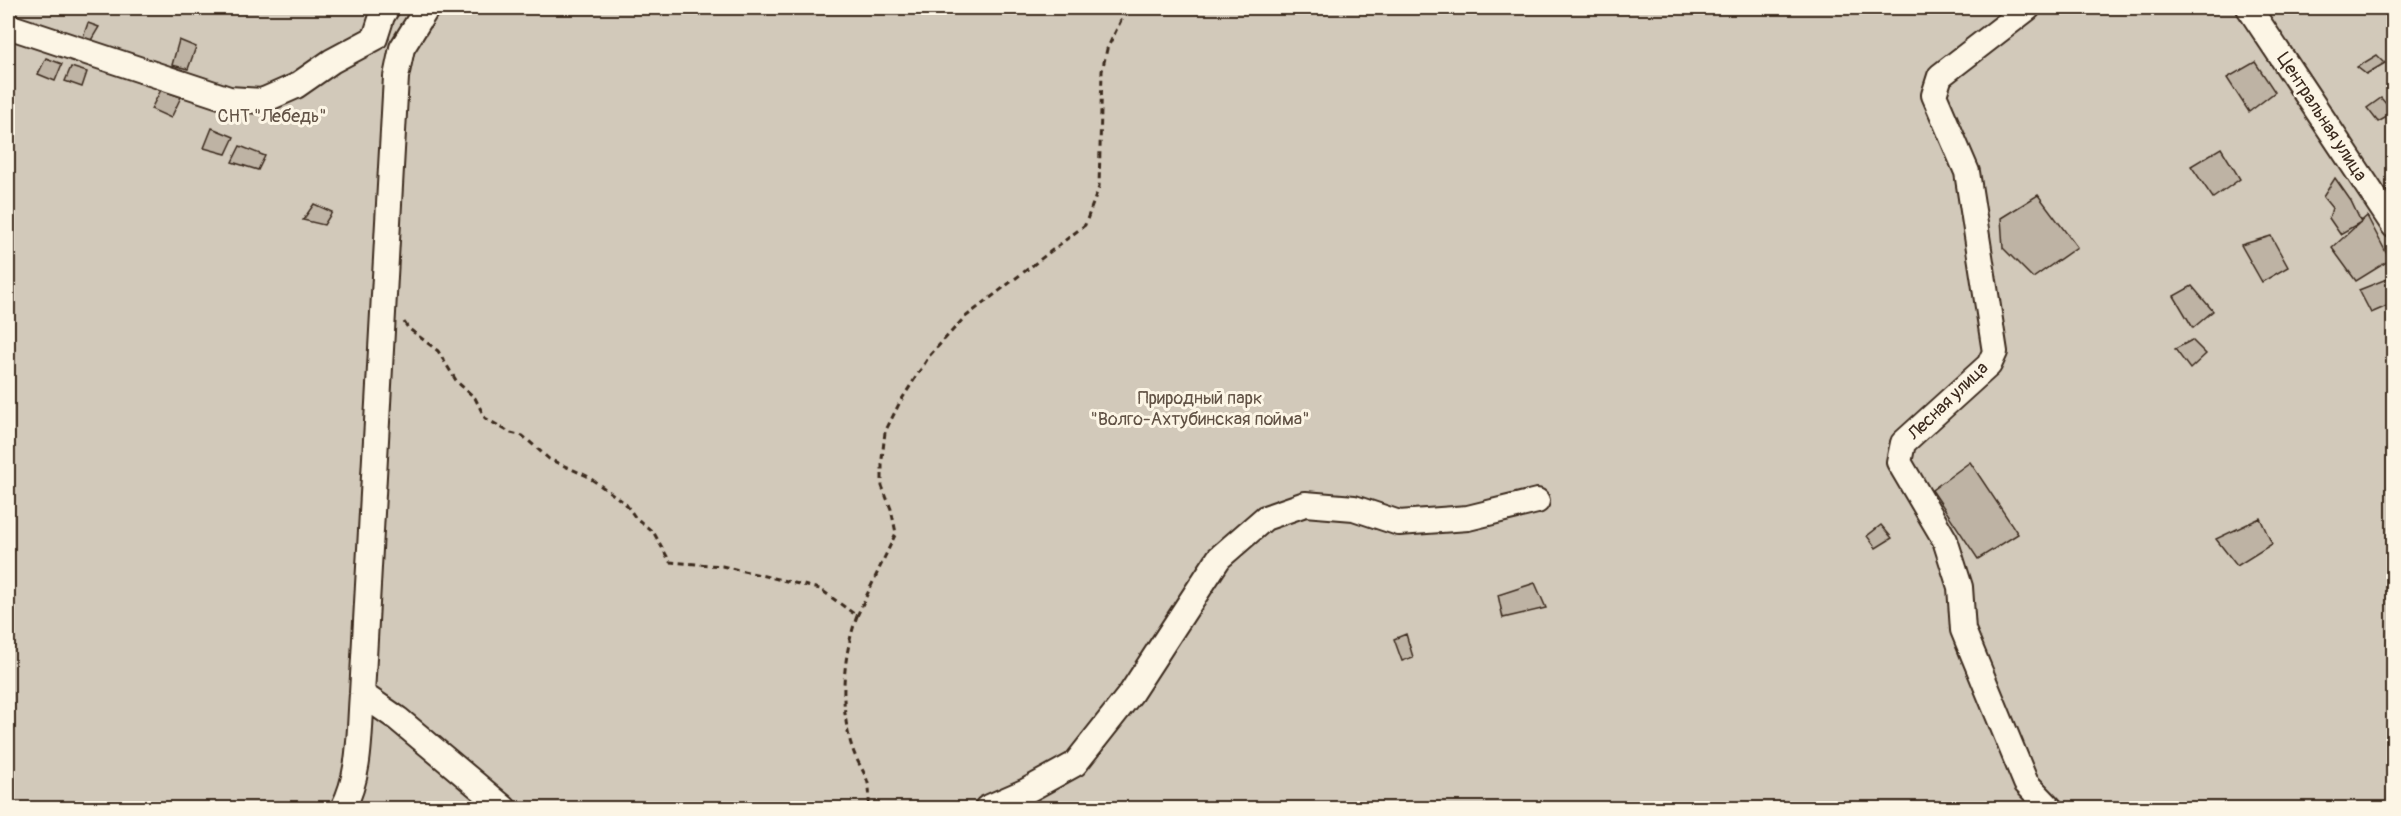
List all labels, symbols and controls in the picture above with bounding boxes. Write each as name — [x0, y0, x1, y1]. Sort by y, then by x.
street label: Центральная улица — [2272, 48, 2372, 186]
park label: СНТ "Лебедь" — [218, 105, 326, 128]
street label: Лесная улица — [1902, 357, 1993, 446]
park label: Природный парк "Волго-Ахтубинская пойма" — [1091, 387, 1310, 431]

